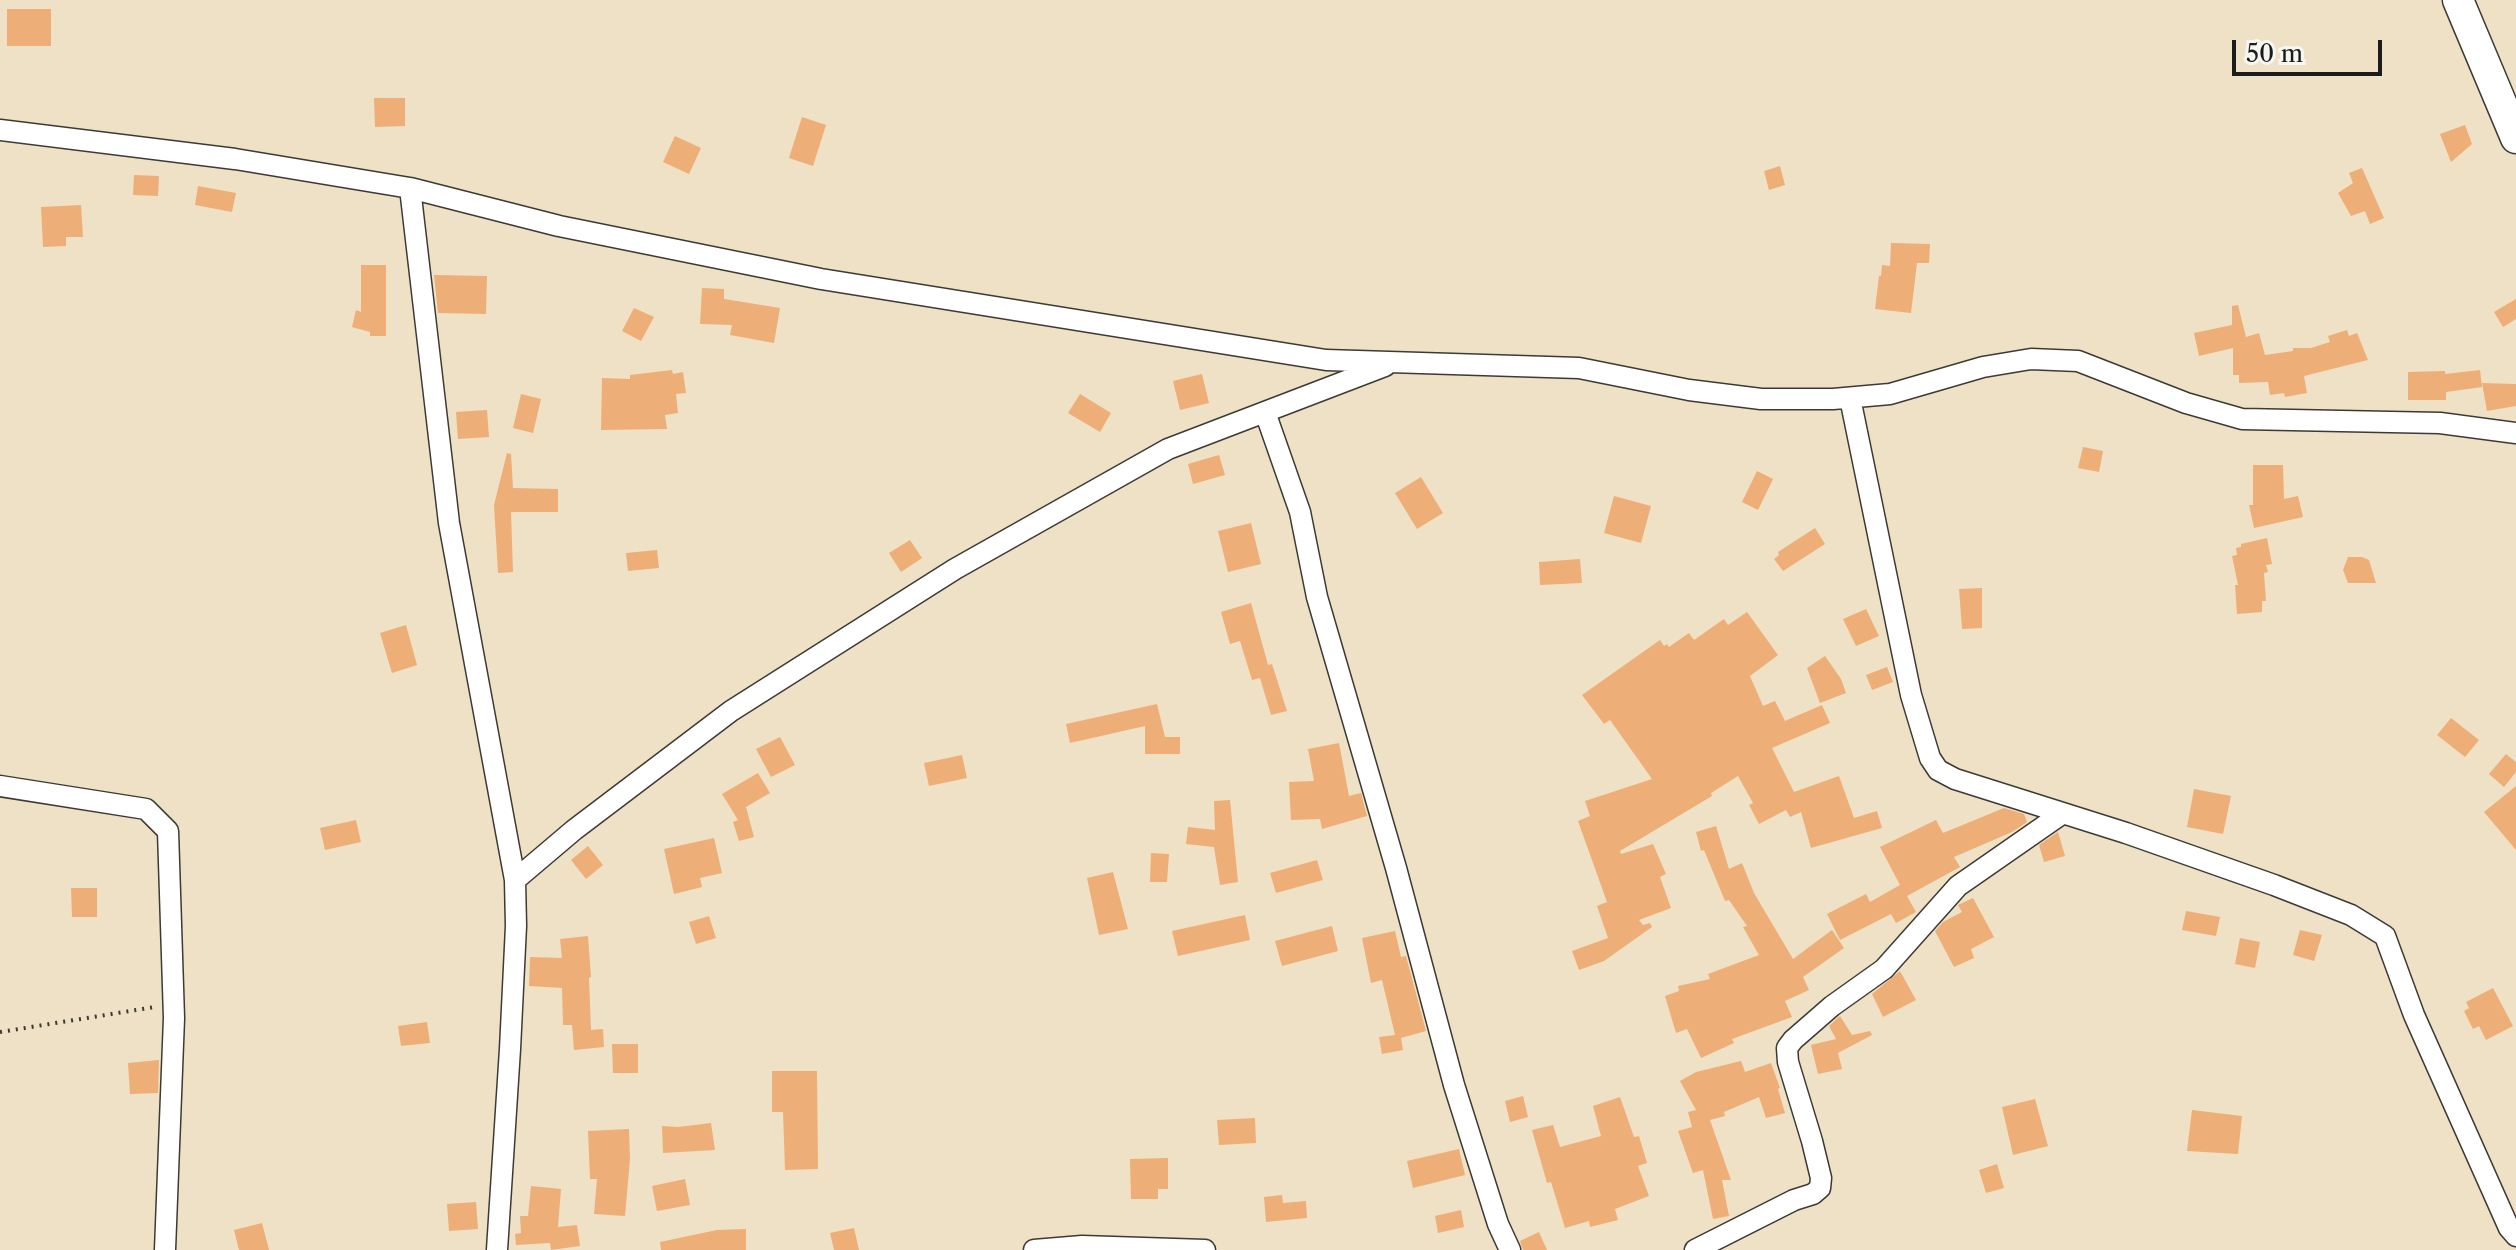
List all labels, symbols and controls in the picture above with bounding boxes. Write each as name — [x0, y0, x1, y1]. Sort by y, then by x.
scale bar — [2236, 24, 2386, 74]
text: 50 m — [2246, 39, 2303, 68]

